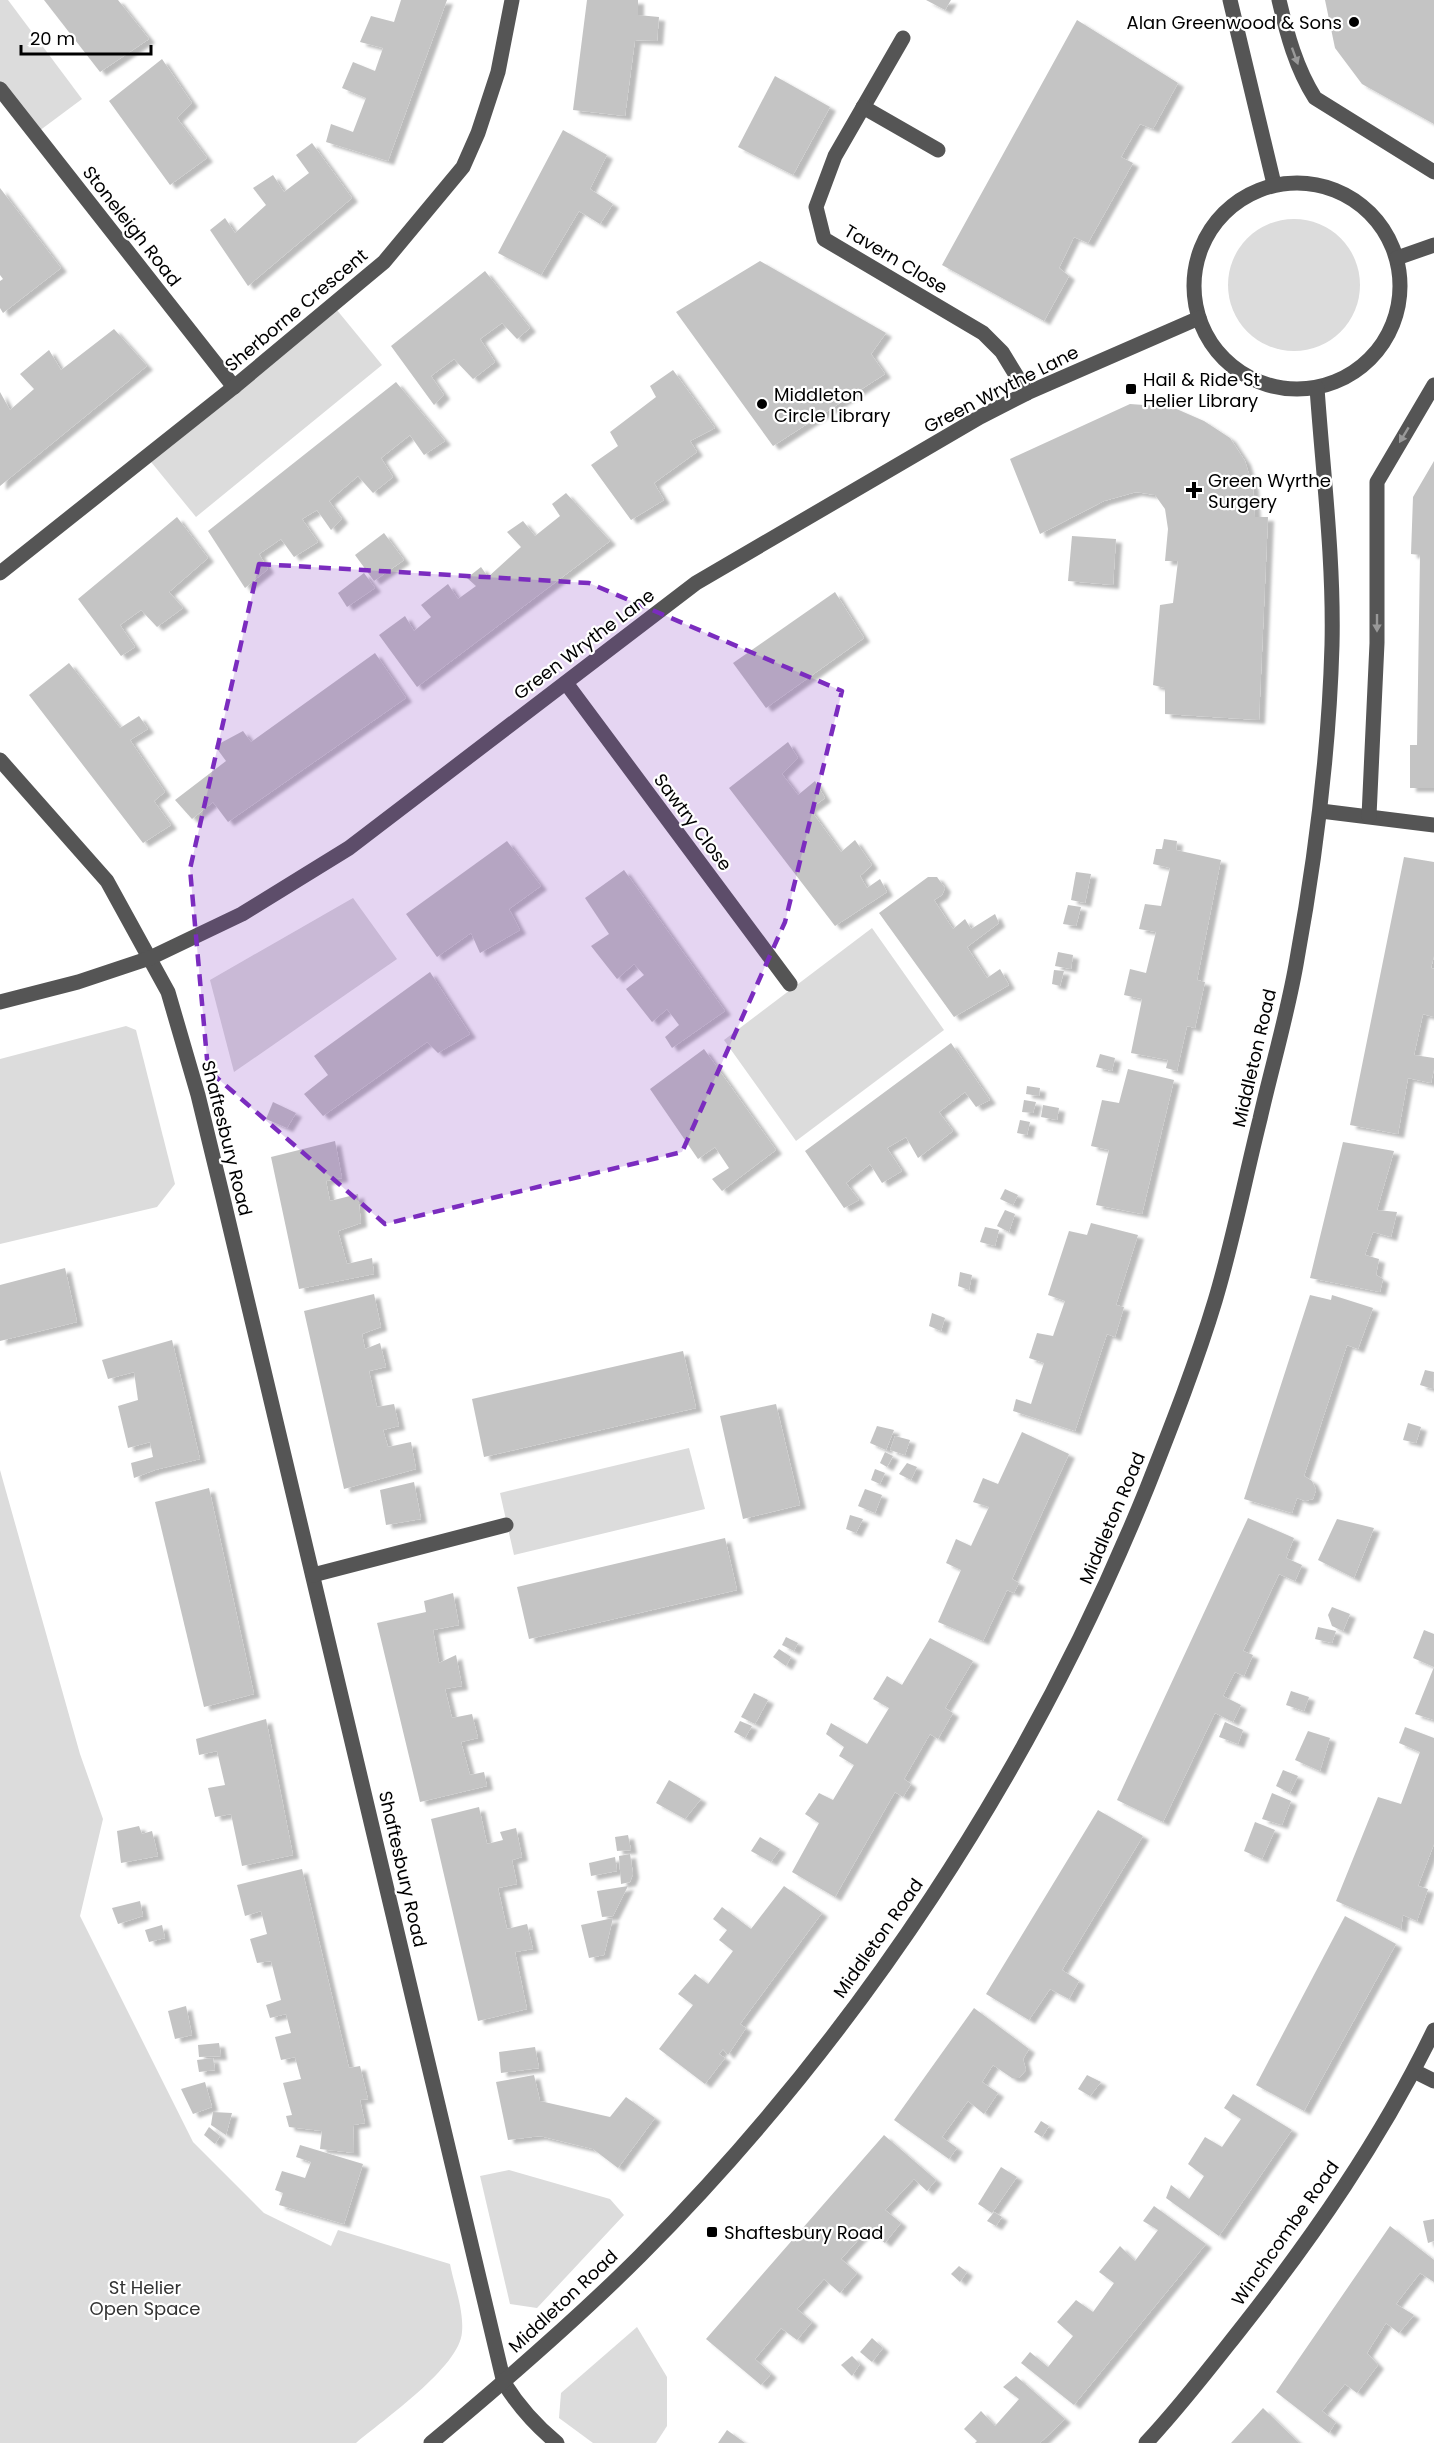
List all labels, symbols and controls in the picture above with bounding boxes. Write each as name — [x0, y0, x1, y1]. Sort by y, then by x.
place label: Alan Greenwood & Sons — [1127, 10, 1342, 35]
marker: Alan Greenwood & Sons — [1347, 15, 1361, 29]
scale bar — [21, 18, 152, 56]
text: 20 m — [30, 26, 75, 51]
one-way arrow — [1290, 47, 1300, 65]
street label: Stoneleigh Road — [77, 161, 187, 291]
street label: Tavern Close — [840, 218, 952, 300]
street label: Sherborne Crescent — [219, 243, 373, 377]
street label: Green Wrythe Lane — [919, 339, 1083, 439]
place label: Hail & Ride St Helier Library — [1143, 367, 1260, 413]
place label: Middleton Circle Library — [774, 382, 890, 428]
marker: Hail & Ride St Helier Library — [1124, 382, 1138, 396]
marker: Middleton Circle Library — [755, 397, 769, 411]
one-way arrow — [1399, 427, 1410, 443]
place label: Green Wyrthe Surgery — [1208, 468, 1331, 514]
marker: Green Wyrthe Surgery — [1185, 481, 1203, 499]
street label: Green Wrythe Lane — [508, 583, 660, 705]
one-way arrow — [1372, 613, 1382, 632]
street label: Sawtry Close — [648, 768, 738, 876]
street label: Middleton Road — [1226, 986, 1282, 1130]
street label: Shaftesbury Road — [196, 1058, 258, 1218]
street label: Middleton Road — [1073, 1448, 1151, 1588]
street label: Shaftesbury Road — [373, 1789, 433, 1949]
street label: Middleton Road — [827, 1873, 929, 2003]
street label: Winchcombe Road — [1225, 2155, 1345, 2311]
place label: Shaftesbury Road — [724, 2220, 883, 2245]
marker: Shaftesbury Road — [705, 2225, 719, 2239]
street label: Middleton Road — [503, 2244, 623, 2358]
park label: St Helier Open Space — [90, 2275, 200, 2321]

